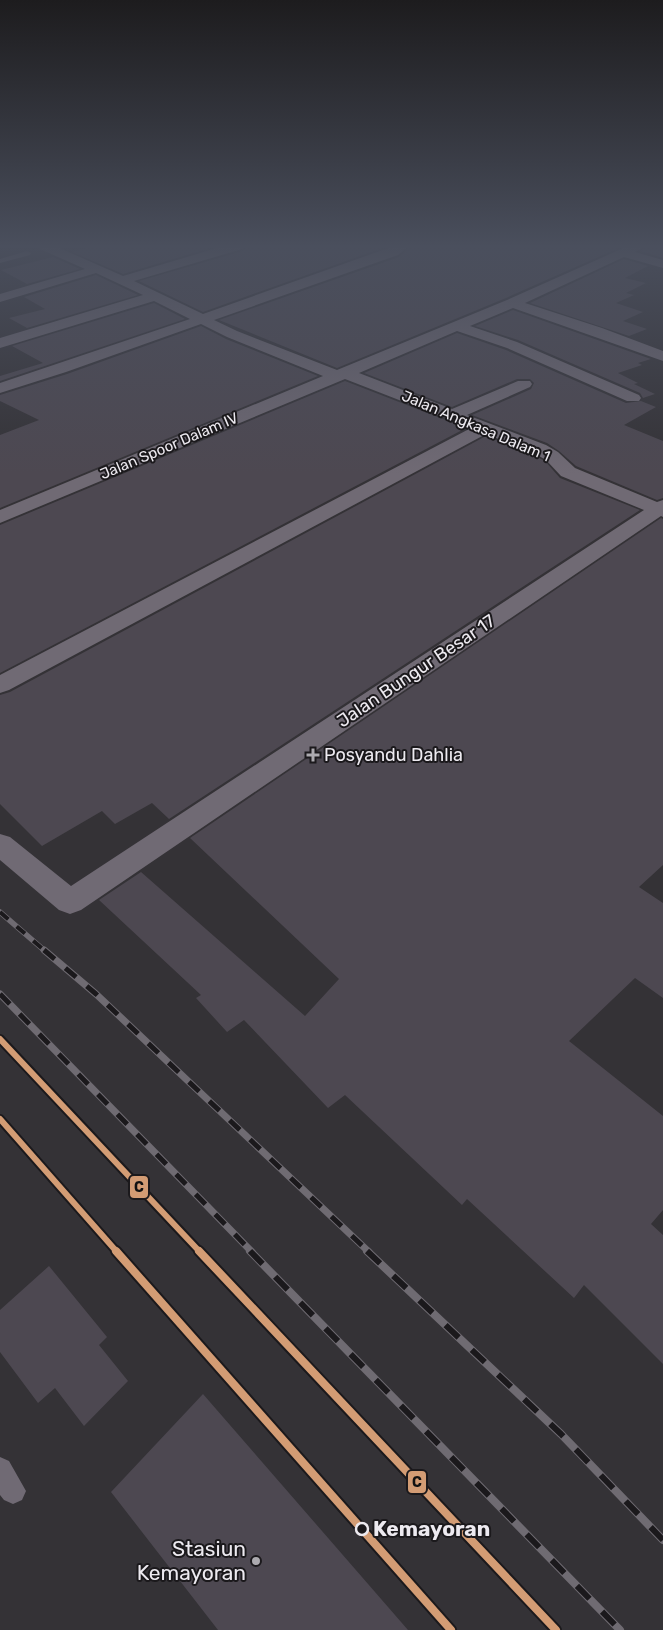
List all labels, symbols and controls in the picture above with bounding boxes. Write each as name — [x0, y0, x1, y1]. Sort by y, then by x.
street label: Jalan Angkasa Dalam 1 — [399, 387, 553, 465]
street label: Jalan Spoor Dalam IV — [97, 409, 241, 483]
street label: Jalan Bungur Besar 17 — [333, 610, 499, 732]
place label: Posyandu Dahlia — [324, 744, 463, 766]
marker: Posyandu Dahlia — [306, 748, 320, 762]
line badge: C — [129, 1175, 149, 1199]
text: C — [134, 1179, 144, 1196]
line badge: C — [407, 1470, 427, 1494]
text: C — [412, 1474, 422, 1491]
place label: Kemayoran — [373, 1516, 490, 1541]
marker: Kemayoran — [355, 1522, 369, 1536]
place label: Stasiun Kemayoran — [137, 1536, 246, 1585]
marker: Stasiun Kemayoran — [250, 1555, 262, 1567]

